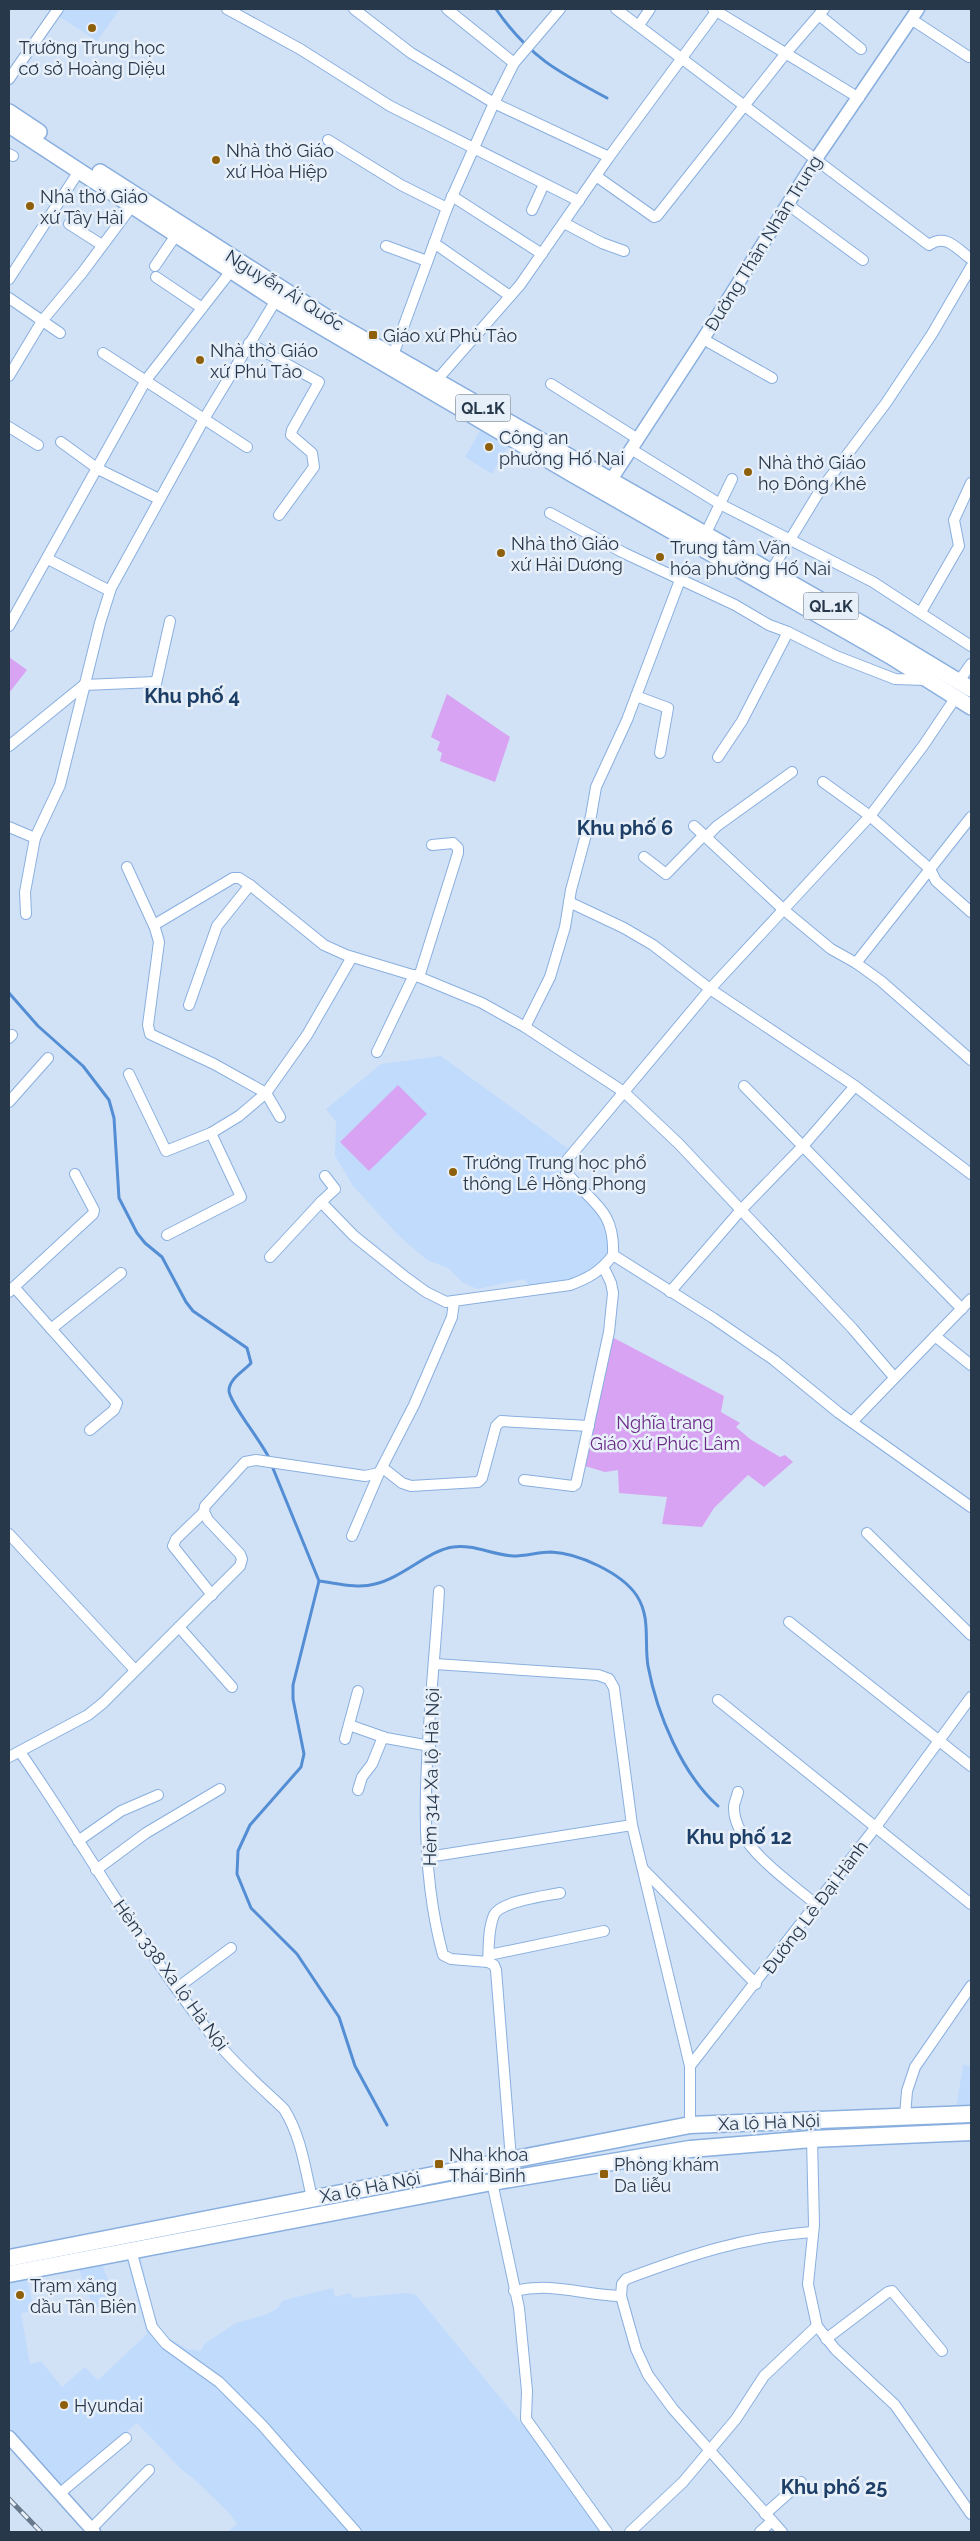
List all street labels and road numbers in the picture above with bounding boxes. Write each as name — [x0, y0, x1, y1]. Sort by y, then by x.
street label: Đường Thân Nhân Trung — [700, 151, 826, 335]
street label: Nguyễn Ái Quốc — [222, 244, 349, 335]
road number: QL.1K — [456, 394, 510, 422]
road number: QL.1K — [804, 592, 858, 620]
street label: Hẻm 314 Xa lộ Hà Nội — [419, 1688, 443, 1866]
street label: Đường Lê Đại Hành — [758, 1836, 872, 1978]
street label: Hẻm 338 Xa lộ Hà Nội — [109, 1895, 233, 2055]
street label: Xa lộ Hà Nội — [718, 2110, 820, 2134]
street label: Xa lộ Hà Nội — [318, 2167, 422, 2207]

